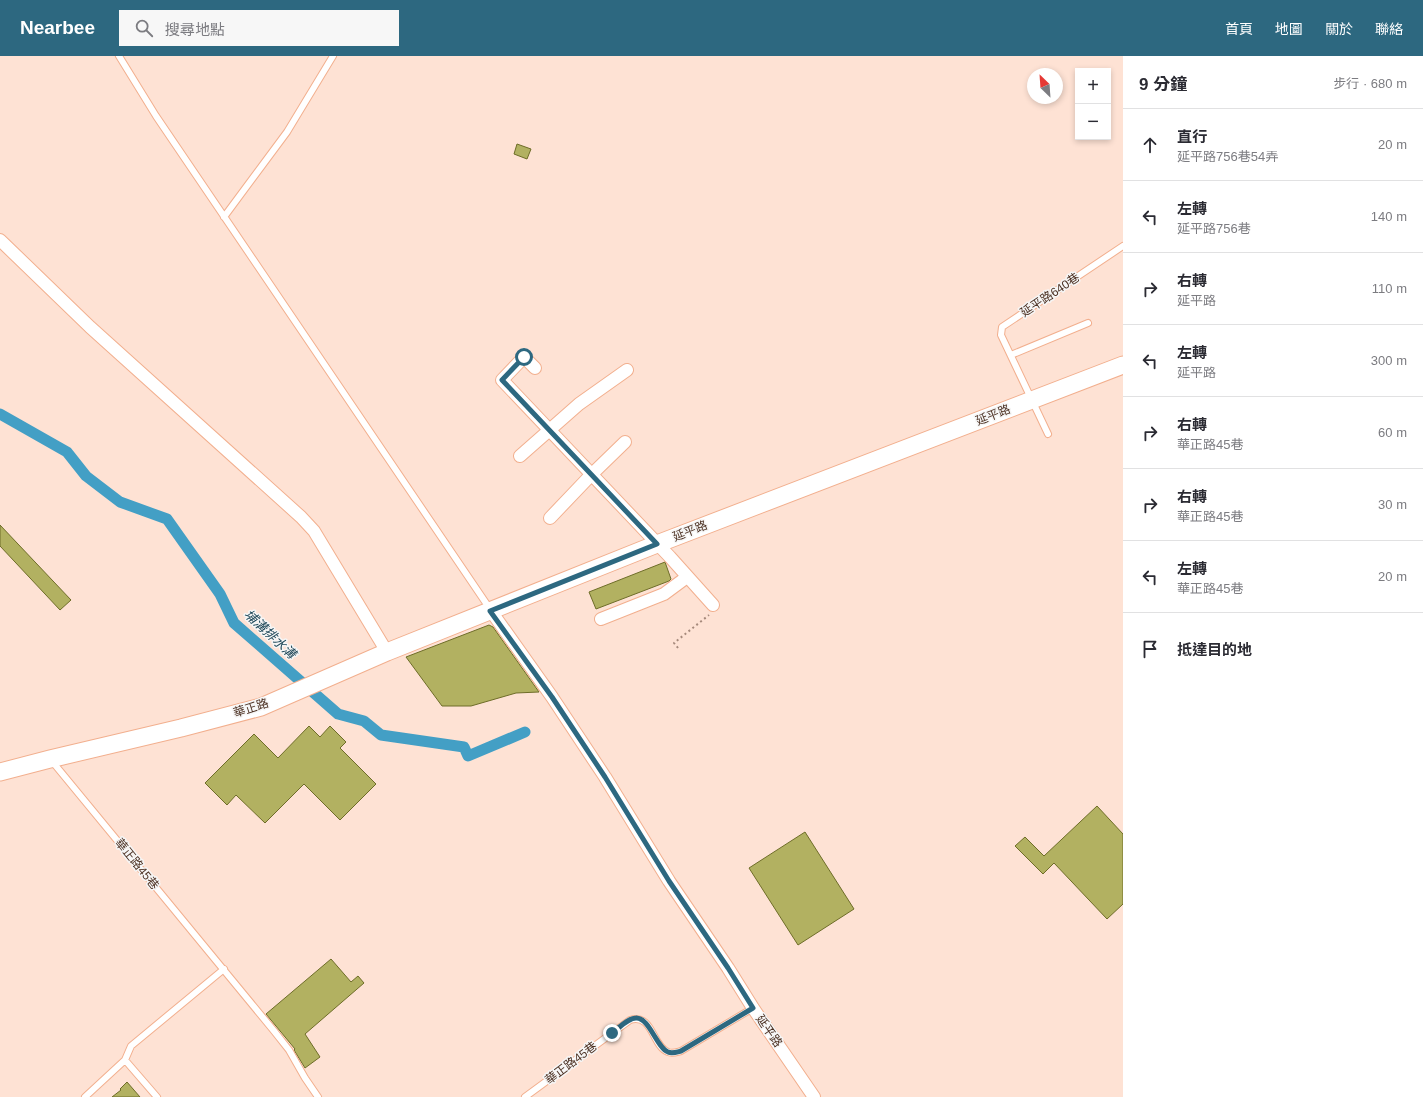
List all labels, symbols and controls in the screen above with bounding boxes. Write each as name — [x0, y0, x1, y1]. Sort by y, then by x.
search box — [119, 10, 399, 46]
text: Nearbee — [20, 17, 95, 38]
icon: search — [133, 17, 155, 39]
text: 搜尋地點 — [165, 21, 225, 38]
text: 首頁 — [1225, 21, 1253, 37]
text: 地圖 — [1275, 21, 1303, 37]
text: 關於 — [1325, 21, 1353, 37]
text: 聯絡 — [1375, 21, 1403, 37]
north arrow — [1027, 68, 1063, 104]
map controls — [1075, 68, 1111, 140]
button: + — [1075, 68, 1111, 104]
text: 9 分鐘 — [1139, 75, 1187, 94]
text: 步行 · 680 m — [1333, 76, 1407, 91]
button: − — [1075, 104, 1111, 140]
text: 直行 — [1177, 128, 1207, 145]
icon: ahead — [1139, 134, 1161, 156]
text: 20 m — [1378, 137, 1407, 152]
text: 延平路756巷54弄 — [1177, 149, 1278, 164]
text: 左轉 — [1177, 200, 1207, 217]
icon: left — [1139, 206, 1161, 228]
text: 140 m — [1371, 209, 1407, 224]
text: 延平路756巷 — [1177, 221, 1251, 236]
street label: 延平路640巷 — [1018, 270, 1082, 320]
text: 右轉 — [1177, 272, 1207, 289]
icon: right — [1139, 278, 1161, 300]
text: 110 m — [1372, 281, 1407, 296]
text: 延平路 — [1177, 293, 1216, 308]
text: 左轉 — [1177, 344, 1207, 361]
route start — [515, 348, 533, 366]
icon: left — [1139, 350, 1161, 372]
text: 300 m — [1371, 353, 1407, 368]
text: 延平路 — [1177, 365, 1216, 380]
street label: 延平路 — [974, 402, 1012, 428]
text: 右轉 — [1177, 416, 1207, 433]
icon: right — [1139, 422, 1161, 444]
text: 60 m — [1378, 425, 1407, 440]
text: 華正路45巷 — [1177, 437, 1243, 452]
text: 右轉 — [1177, 488, 1207, 505]
icon: right — [1139, 494, 1161, 516]
text: 30 m — [1378, 497, 1407, 512]
text: 華正路45巷 — [1177, 509, 1243, 524]
street label: 延平路 — [671, 518, 709, 544]
text: 左轉 — [1177, 560, 1207, 577]
icon: left — [1139, 566, 1161, 588]
text: 20 m — [1378, 569, 1407, 584]
text: 華正路45巷 — [1177, 581, 1243, 596]
water label: 埔溝排水溝 — [241, 606, 300, 663]
icon: arrive — [1139, 638, 1161, 660]
text: 抵達目的地 — [1177, 641, 1252, 658]
street label: 華正路 — [232, 696, 270, 720]
street label: 華正路45巷 — [112, 836, 162, 892]
street label: 延平路 — [753, 1012, 785, 1050]
route end — [603, 1024, 621, 1042]
street label: 華正路45巷 — [542, 1039, 600, 1087]

